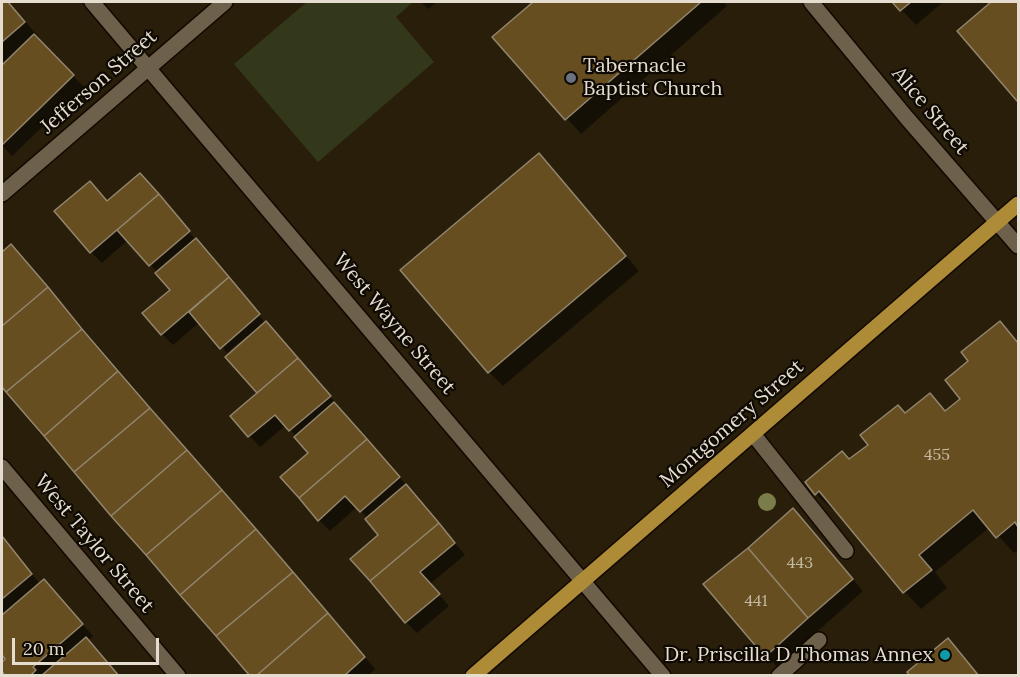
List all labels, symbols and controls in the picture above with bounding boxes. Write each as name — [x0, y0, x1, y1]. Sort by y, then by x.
street label: Jefferson Street — [36, 25, 162, 139]
place label: Tabernacle Baptist Church — [583, 54, 722, 101]
street label: Alice Street — [886, 62, 974, 160]
marker: Tabernacle Baptist Church — [564, 71, 578, 85]
street label: West Wayne Street — [328, 249, 460, 399]
street label: Montgomery Street — [655, 355, 809, 493]
house number: 455 — [924, 445, 950, 465]
street label: West Taylor Street — [29, 470, 159, 618]
house number: 443 — [787, 553, 813, 573]
house number: 441 — [744, 591, 768, 611]
scale bar — [15, 626, 162, 664]
text: 20 m — [23, 637, 65, 660]
place label: Dr. Priscilla D Thomas Annex — [664, 643, 933, 667]
marker: Dr. Priscilla D Thomas Annex — [938, 648, 952, 662]

